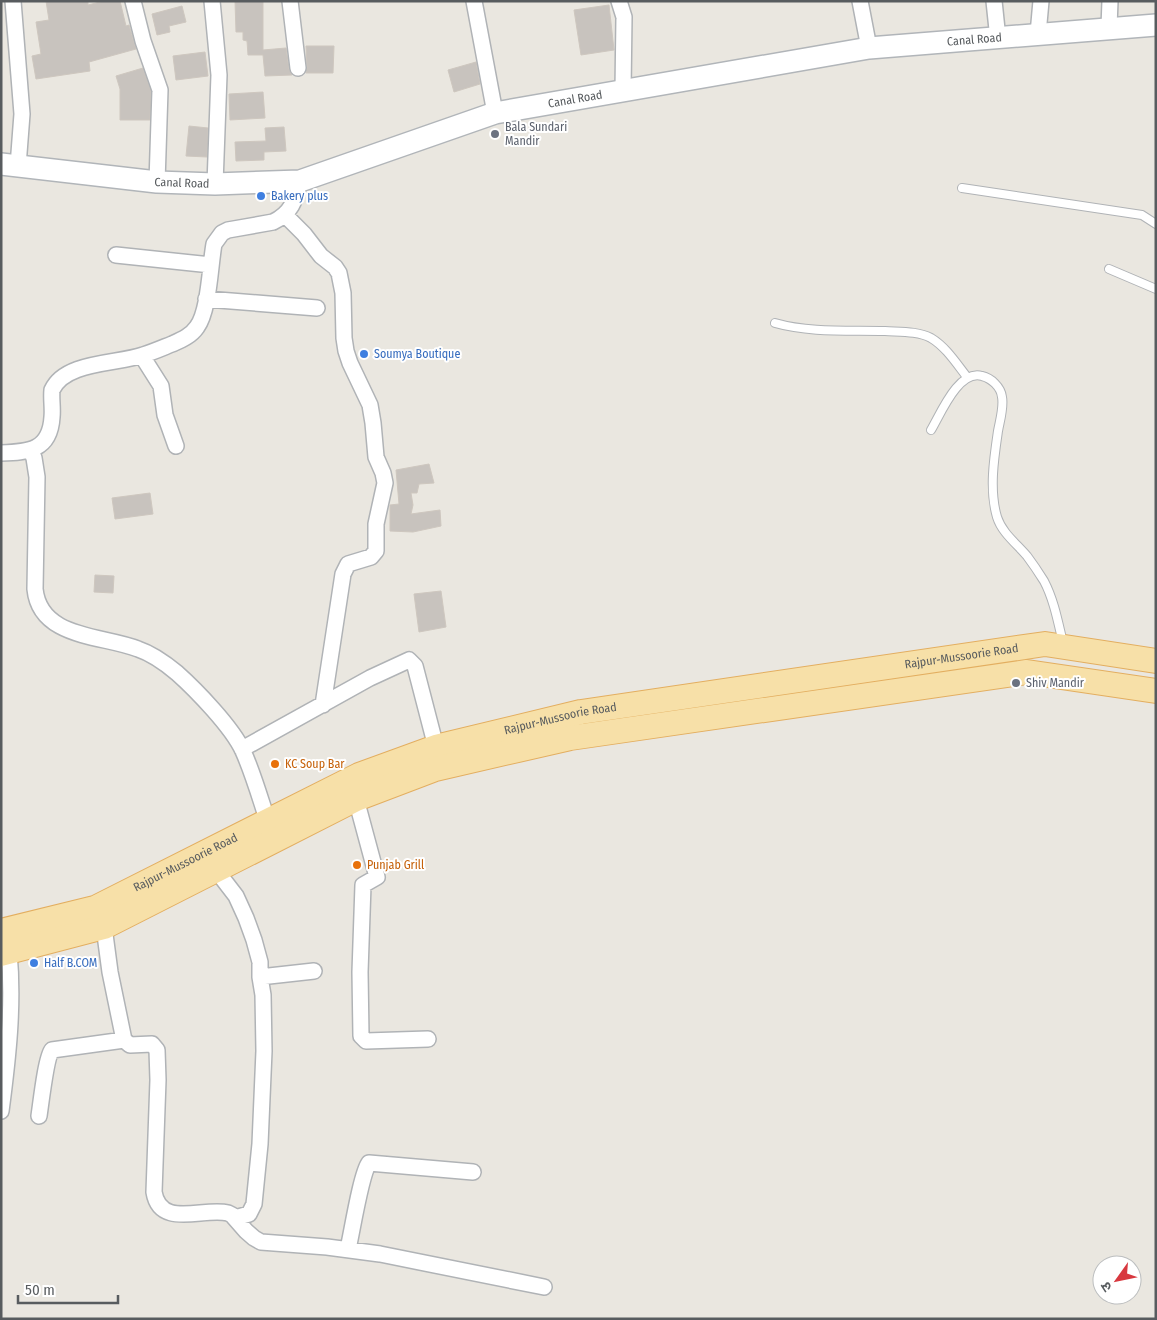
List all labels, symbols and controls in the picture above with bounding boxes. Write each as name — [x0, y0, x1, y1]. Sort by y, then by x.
street label: Canal Road — [947, 30, 1002, 49]
street label: Canal Road — [547, 87, 603, 111]
place label: Bala Sundari Mandir — [505, 120, 567, 148]
marker: Bala Sundari Mandir — [489, 128, 501, 140]
street label: Canal Road — [154, 175, 210, 191]
place label: Bakery plus — [271, 189, 328, 203]
marker: Bakery plus — [255, 190, 267, 202]
place label: Soumya Boutique — [374, 347, 460, 361]
marker: Soumya Boutique — [358, 348, 370, 360]
street label: Rajpur-Mussoorie Road — [904, 641, 1019, 671]
place label: Shiv Mandir — [1026, 676, 1085, 690]
marker: Shiv Mandir — [1010, 677, 1022, 689]
street label: Rajpur-Mussoorie Road — [503, 700, 617, 737]
place label: KC Soup Bar — [285, 757, 345, 771]
marker: KC Soup Bar — [269, 758, 281, 770]
street label: Rajpur-Mussoorie Road — [131, 830, 240, 894]
place label: Punjab Grill — [367, 858, 424, 872]
marker: Punjab Grill — [351, 859, 363, 871]
place label: Half B.COM — [44, 956, 97, 970]
marker: Half B.COM — [28, 957, 40, 969]
north arrow — [1092, 1255, 1142, 1305]
scale bar — [18, 1272, 118, 1304]
text: उ — [1097, 1278, 1116, 1295]
text: 50 m — [25, 1281, 55, 1299]

